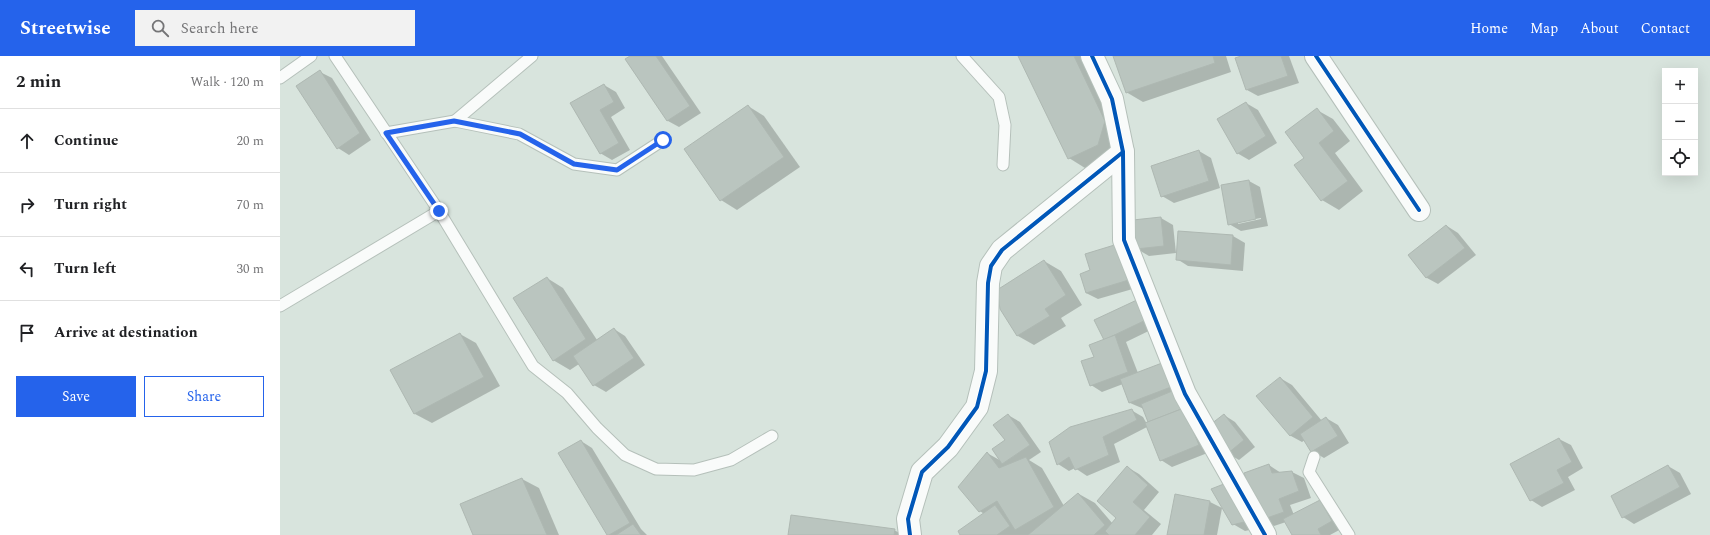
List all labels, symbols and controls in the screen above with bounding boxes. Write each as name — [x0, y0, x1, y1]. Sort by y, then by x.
search box — [135, 10, 415, 46]
text: Streetwise — [20, 14, 111, 43]
icon: search — [149, 17, 171, 39]
text: Search here — [181, 17, 259, 40]
text: Home — [1470, 18, 1508, 39]
text: Map — [1530, 18, 1558, 39]
text: About — [1580, 18, 1619, 39]
text: Contact — [1641, 18, 1690, 39]
map controls — [1662, 68, 1698, 176]
button: + — [1662, 68, 1698, 104]
text: 2 min — [16, 69, 61, 95]
text: Walk · 120 m — [190, 72, 264, 92]
button: − — [1662, 104, 1698, 140]
text: Continue — [54, 129, 119, 152]
icon: ahead — [16, 130, 38, 152]
text: 20 m — [237, 131, 264, 151]
route start — [654, 131, 672, 149]
button: locate — [1662, 140, 1698, 176]
text: Turn right — [54, 193, 127, 216]
icon: right — [16, 194, 38, 216]
text: 70 m — [237, 195, 264, 215]
route end — [430, 202, 448, 220]
text: Turn left — [54, 257, 116, 280]
icon: left — [16, 258, 38, 280]
text: 30 m — [237, 259, 264, 279]
text: Arrive at destination — [54, 321, 198, 344]
icon: arrive — [16, 322, 38, 344]
button: Save — [16, 376, 136, 417]
button: Share — [144, 376, 264, 417]

